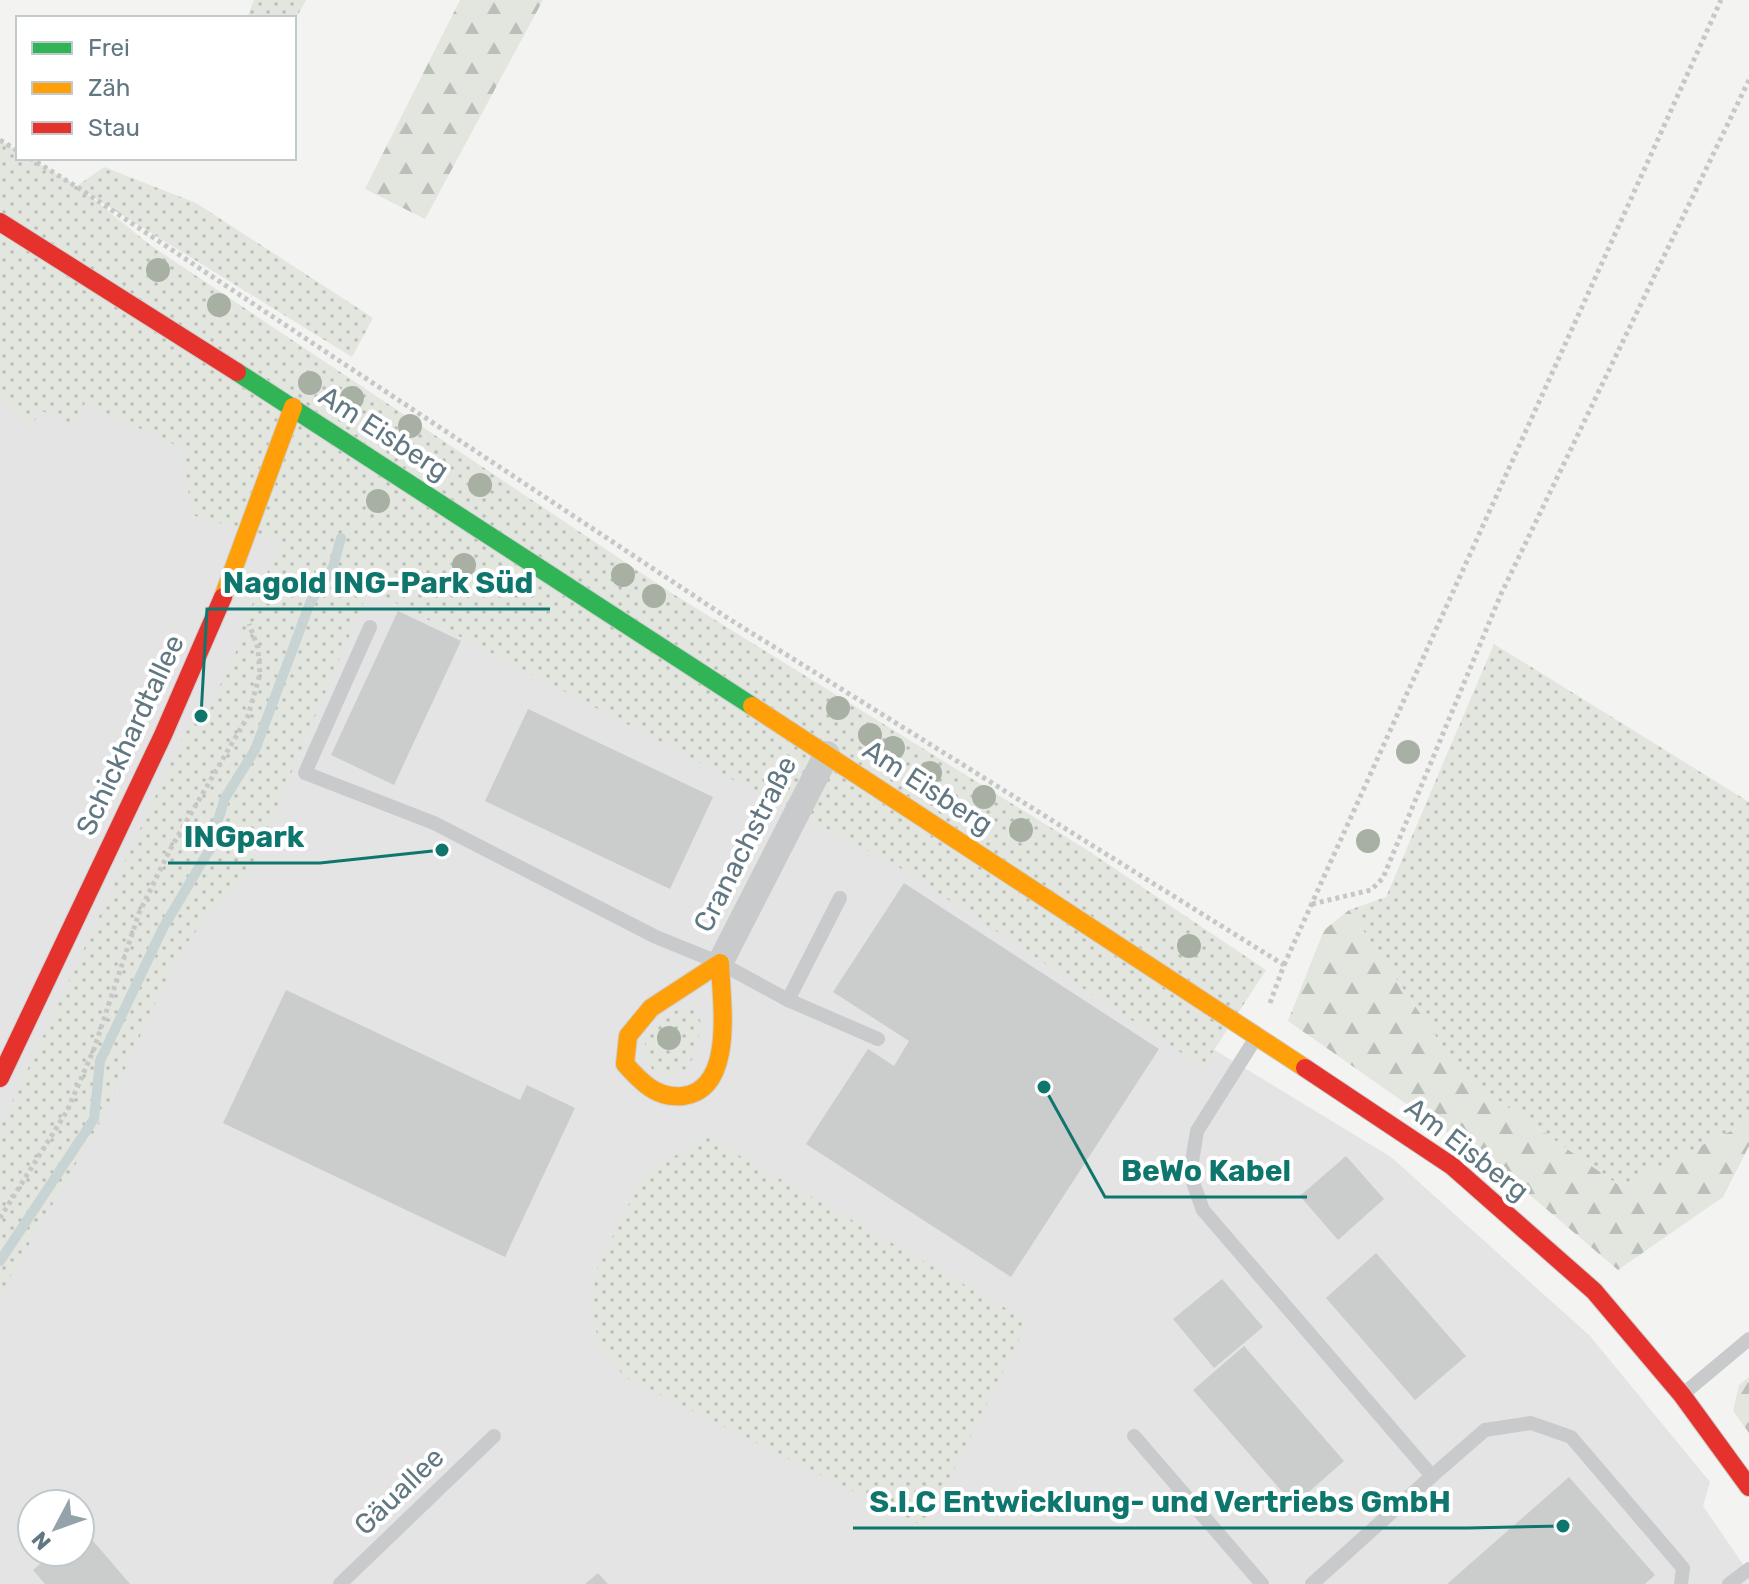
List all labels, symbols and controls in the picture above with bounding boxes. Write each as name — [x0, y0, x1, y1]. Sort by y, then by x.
legend — [16, 16, 296, 160]
text: Frei — [88, 34, 130, 62]
text: Zäh — [88, 74, 130, 102]
text: Stau — [88, 114, 140, 142]
street label: Am Eisberg — [313, 379, 455, 487]
callout: Nagold ING-Park Süd — [207, 555, 550, 609]
text: Nagold ING-Park Süd — [223, 565, 533, 601]
street label: Schickhardtallee — [69, 629, 191, 841]
street label: Am Eisberg — [857, 733, 999, 841]
street label: Cranachstraße — [687, 751, 803, 937]
callout: INGpark — [168, 809, 320, 863]
text: INGpark — [184, 819, 305, 855]
street label: Am Eisberg — [1399, 1090, 1535, 1208]
callout: BeWo Kabel — [1105, 1143, 1307, 1197]
text: BeWo Kabel — [1121, 1153, 1291, 1189]
street label: Gäuallee — [347, 1440, 451, 1542]
callout: S.I.C Entwicklung- und Vertriebs GmbH — [853, 1474, 1468, 1528]
text: S.I.C Entwicklung- und Vertriebs GmbH — [869, 1484, 1451, 1520]
north arrow — [16, 1488, 96, 1568]
text: N — [26, 1526, 57, 1556]

